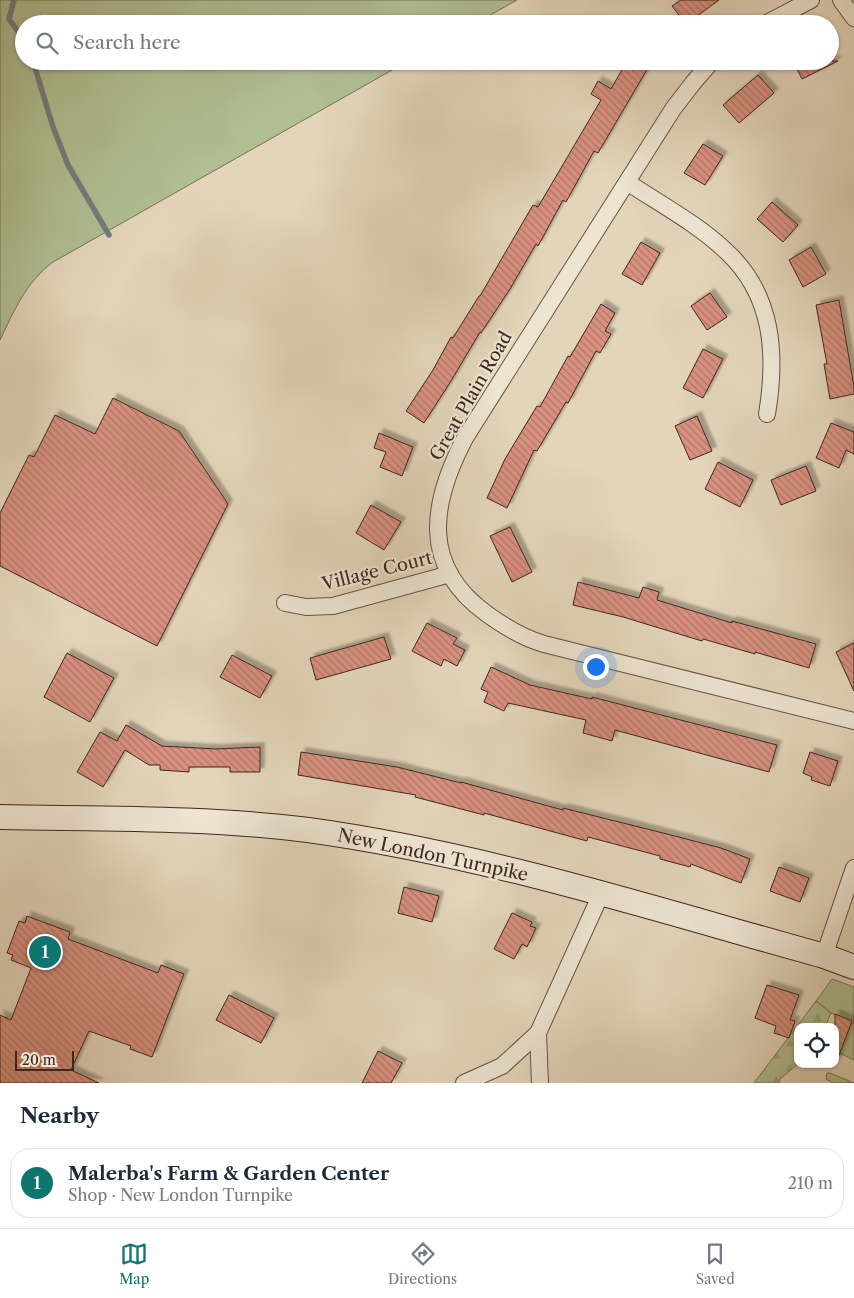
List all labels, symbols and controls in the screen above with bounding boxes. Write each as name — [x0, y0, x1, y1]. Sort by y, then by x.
search box — [15, 15, 839, 70]
icon: search — [33, 29, 61, 57]
text: Search here — [73, 31, 181, 54]
street label: Great Plain Road — [425, 328, 517, 464]
street label: Village Court — [319, 547, 435, 596]
your location — [583, 654, 609, 680]
street label: New London Turnpike — [336, 824, 530, 886]
pin: 1 — [29, 933, 61, 971]
map controls — [794, 1023, 839, 1068]
button: locate — [794, 1023, 839, 1068]
scale bar — [15, 1048, 74, 1071]
text: 20 m — [22, 1051, 56, 1069]
text: Nearby — [20, 1103, 99, 1128]
text: Malerba's Farm & Garden Center — [68, 1162, 389, 1185]
text: 1 — [33, 1173, 41, 1193]
text: 210 m — [788, 1173, 833, 1193]
text: Shop · New London Turnpike — [68, 1185, 293, 1205]
tab: Map — [119, 1240, 149, 1288]
tab: Directions — [388, 1240, 457, 1288]
tab: Saved — [696, 1240, 735, 1288]

